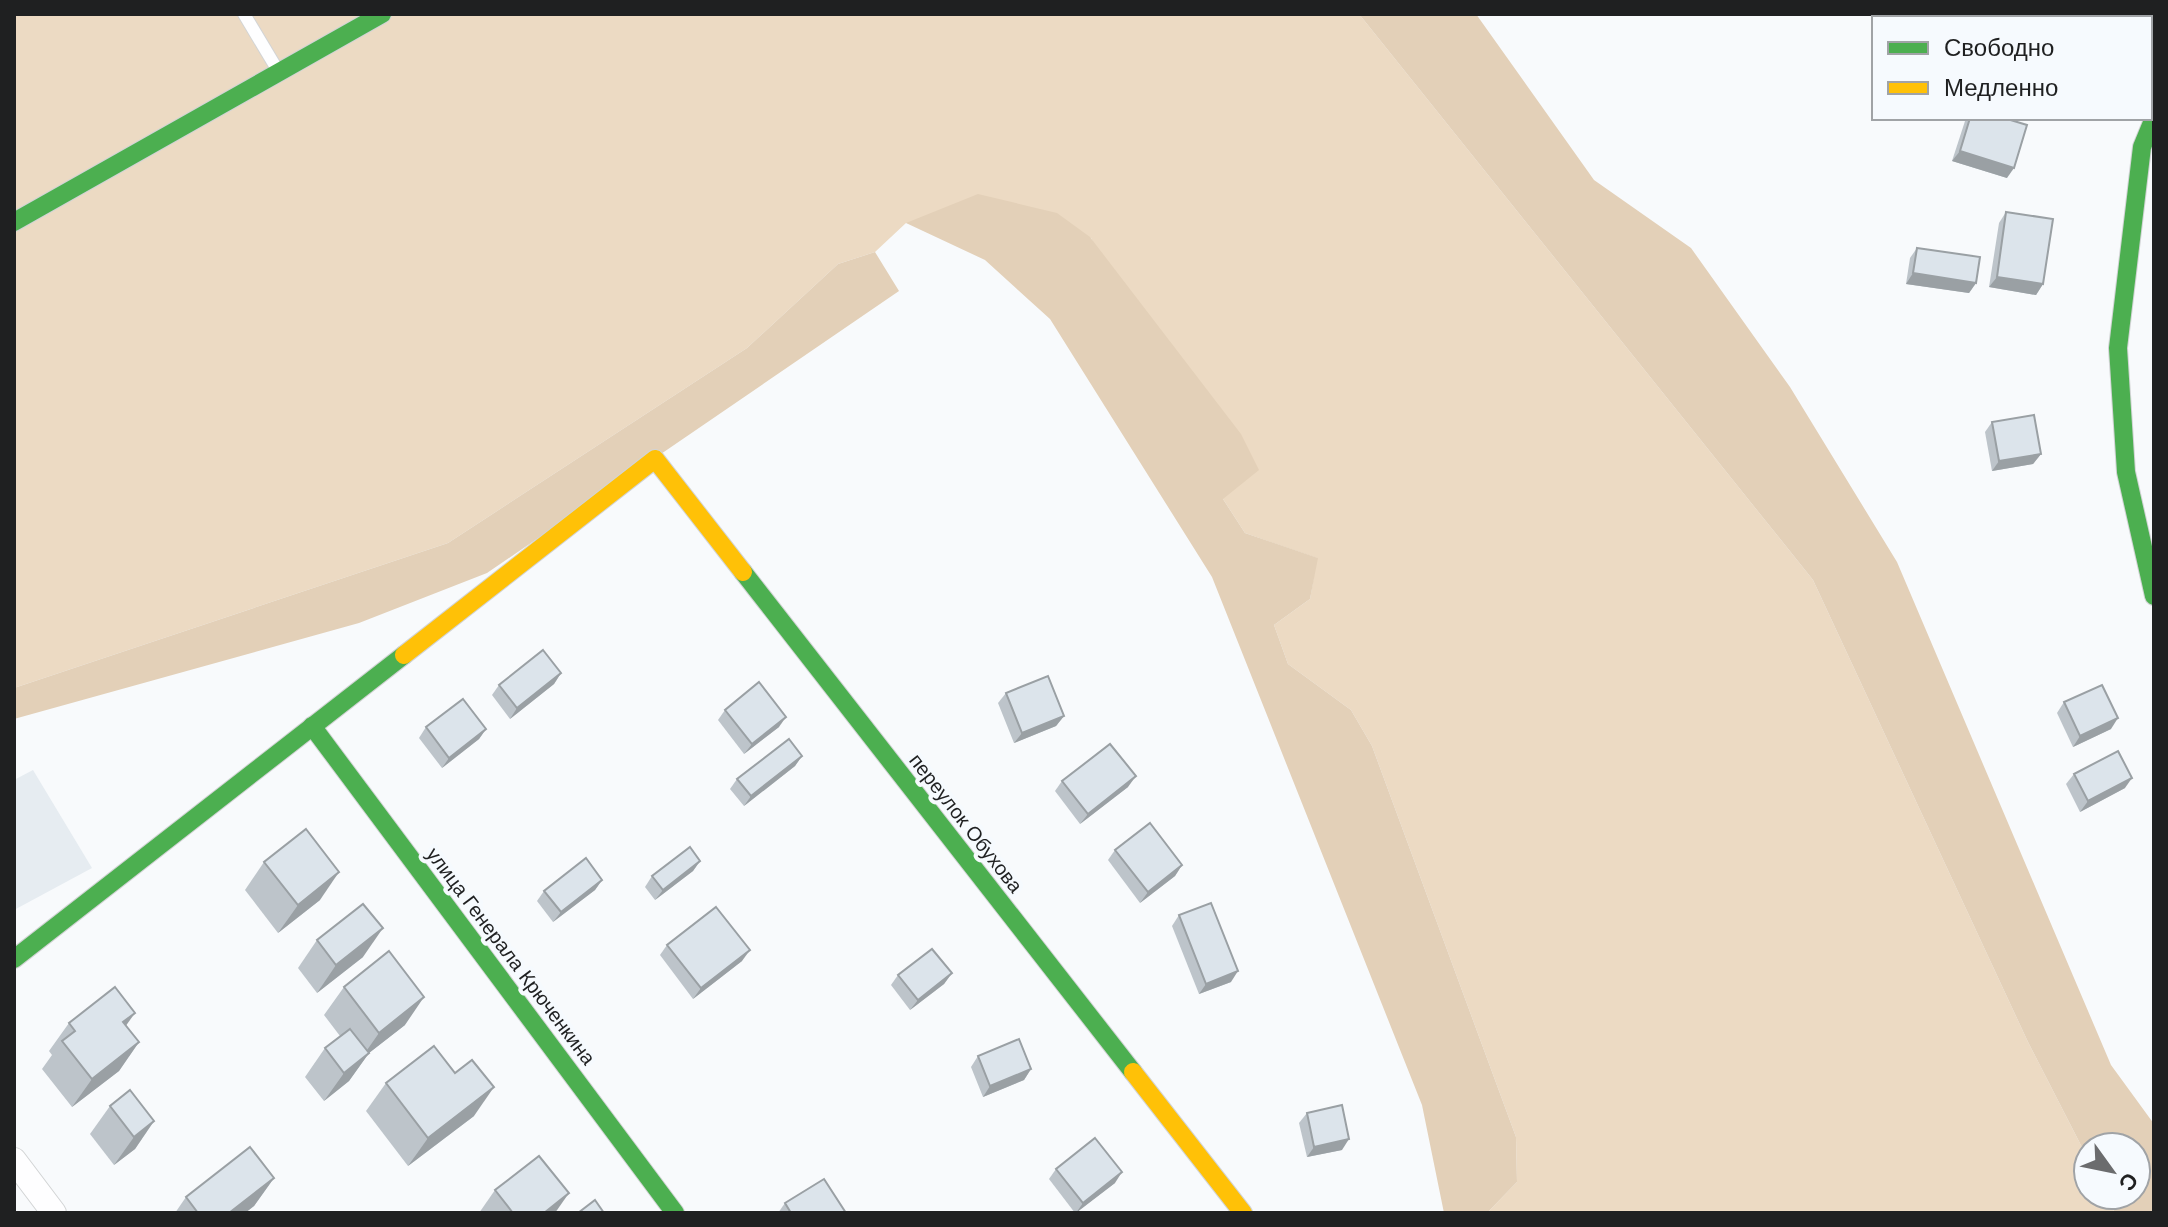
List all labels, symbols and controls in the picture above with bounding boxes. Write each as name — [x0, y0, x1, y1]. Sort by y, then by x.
legend — [1872, 16, 2152, 120]
text: Свободно — [1944, 34, 2054, 61]
text: Медленно — [1944, 74, 2058, 101]
street label: переулок Обухова — [905, 749, 1027, 897]
street label: улица Генерала Крюченкина — [422, 843, 600, 1070]
north arrow — [2072, 1131, 2152, 1211]
text: С — [2113, 1168, 2143, 1195]

